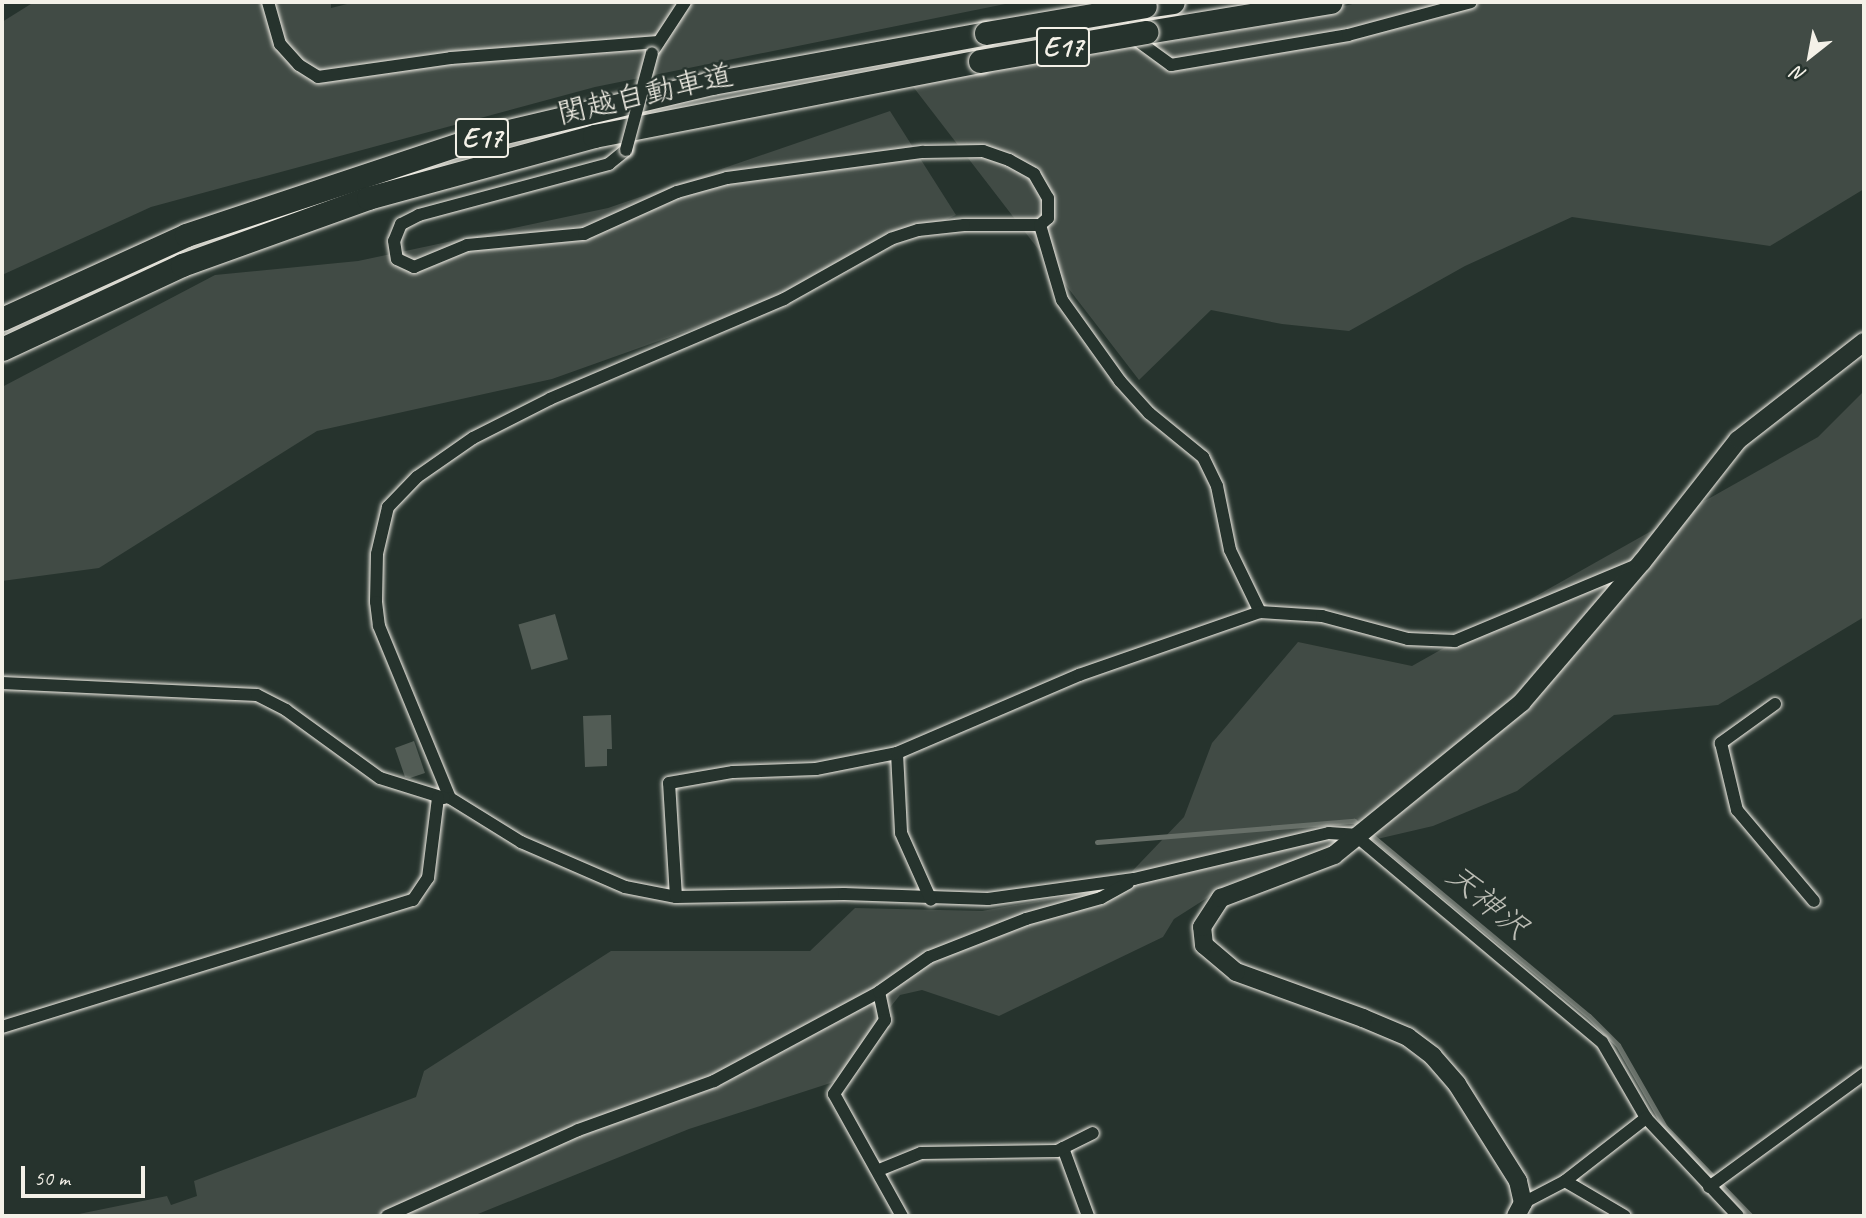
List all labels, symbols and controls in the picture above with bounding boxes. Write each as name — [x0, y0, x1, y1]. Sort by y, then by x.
north arrow — [1775, 21, 1845, 91]
road number: E17 — [1035, 22, 1091, 72]
street label: 関越自動車道 — [553, 56, 737, 132]
text: N — [1788, 61, 1810, 87]
road number: E17 — [454, 114, 510, 162]
water label: 天神沢 — [1438, 856, 1536, 948]
scale bar — [24, 1152, 149, 1196]
text: 50 m — [34, 1165, 70, 1191]

